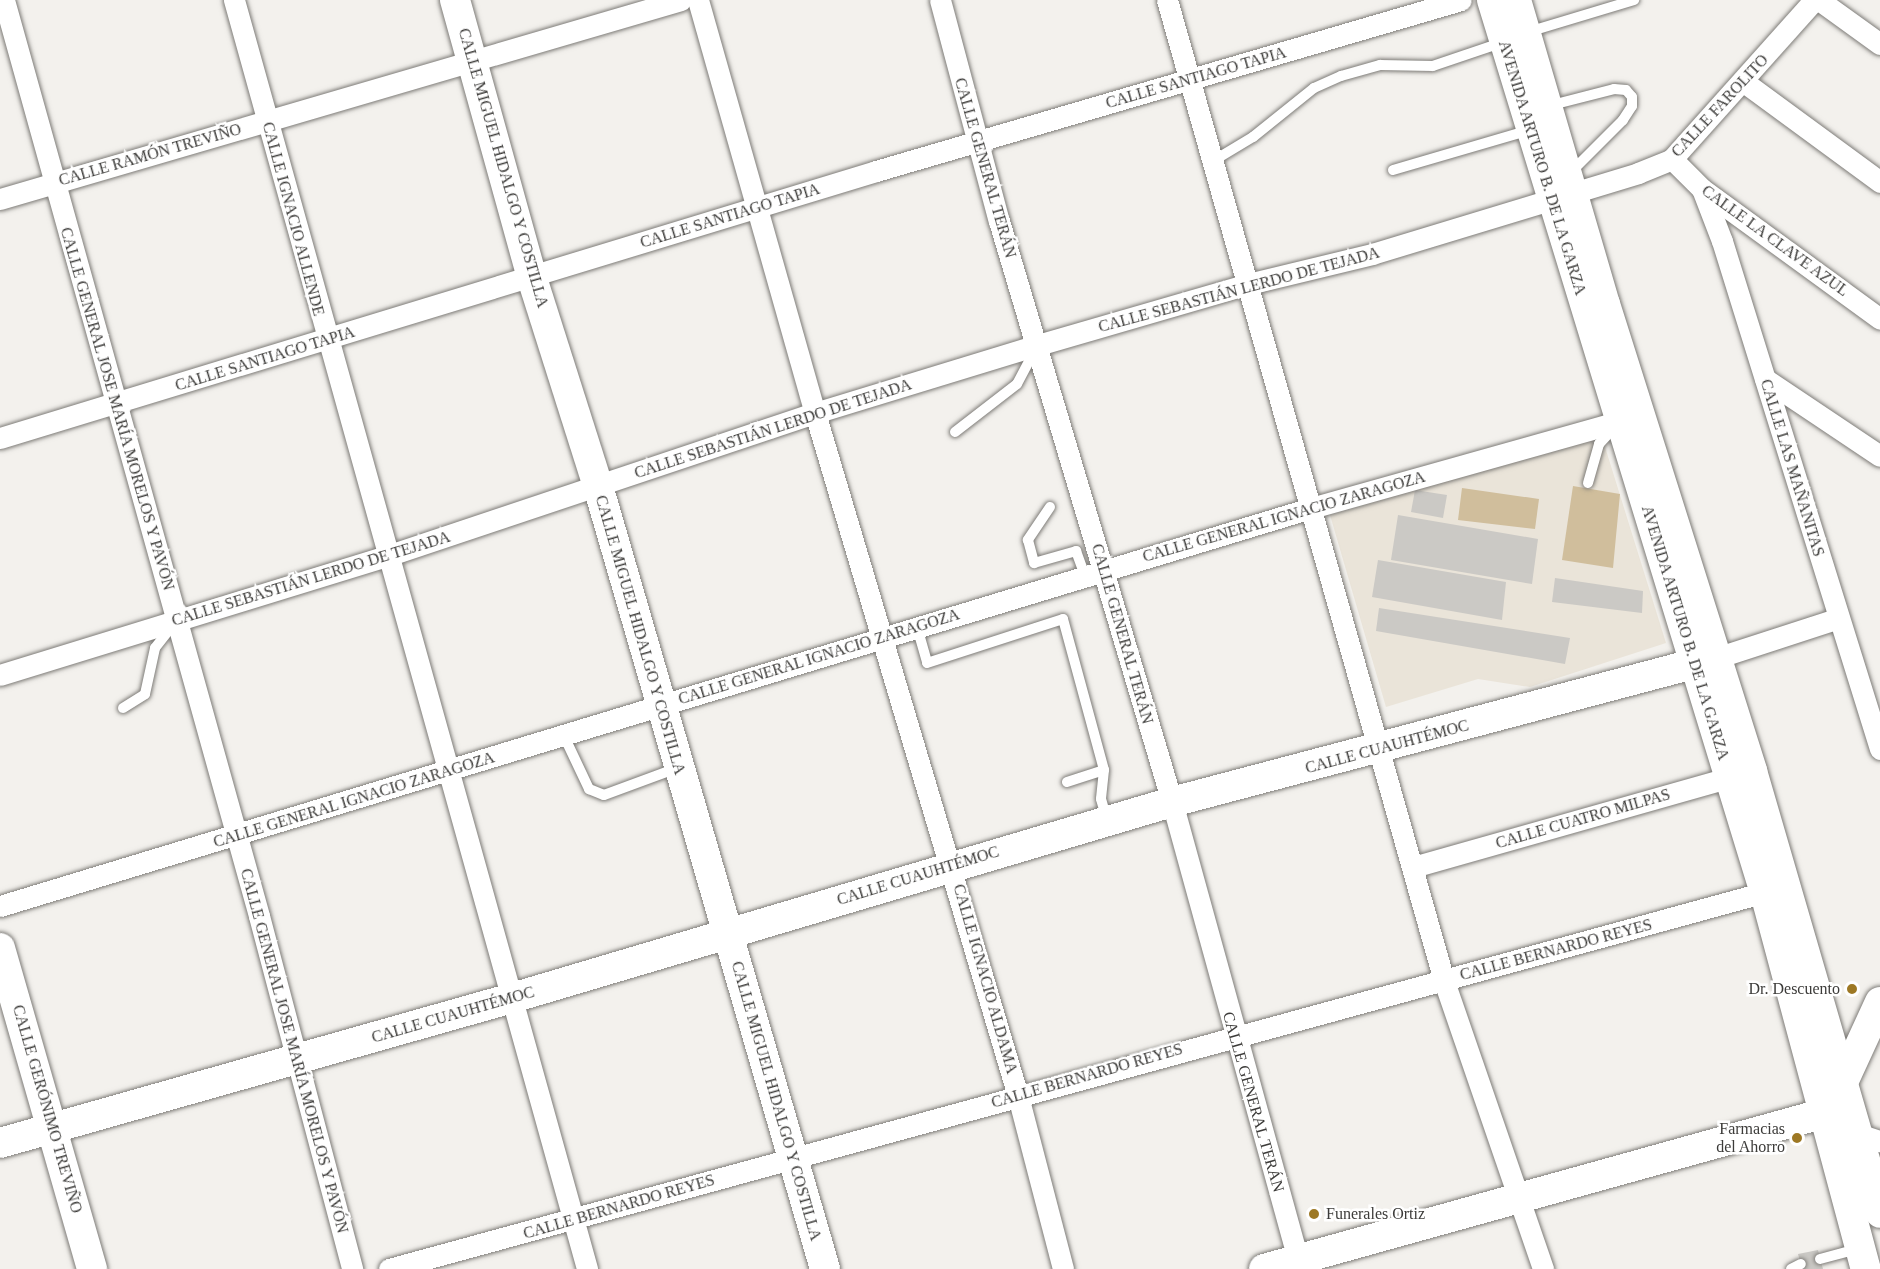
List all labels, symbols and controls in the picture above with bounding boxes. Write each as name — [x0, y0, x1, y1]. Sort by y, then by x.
street label: CALLE MIGUEL HIDALGO Y COSTILLA — [454, 25, 552, 311]
street label: AVENIDA ARTURO B. DE LA GARZA — [1494, 37, 1590, 299]
street label: CALLE SANTIAGO TAPIA — [1103, 43, 1289, 113]
street label: CALLE FAROLITO — [1668, 51, 1772, 161]
street label: CALLE GENERAL TERÁN — [950, 75, 1020, 261]
street label: CALLE RAMÓN TREVIÑO — [56, 120, 244, 190]
street label: CALLE IGNACIO ALLENDE — [258, 120, 328, 318]
street label: CALLE SANTIAGO TAPIA — [638, 179, 822, 253]
street label: CALLE LA CLAVE AZUL — [1697, 181, 1853, 301]
street label: CALLE GENERAL JOSE MARÍA MORELOS Y PAVÓN — [55, 224, 179, 594]
street label: CALLE SEBASTIÁN LERDO DE TEJADA — [1096, 243, 1382, 337]
street label: CALLE SANTIAGO TAPIA — [173, 322, 357, 396]
street label: CALLE SEBASTIÁN LERDO DE TEJADA — [632, 375, 914, 483]
street label: CALLE LAS MAÑANITAS — [1756, 377, 1828, 559]
street label: CALLE GENERAL IGNACIO ZARAGOZA — [1140, 467, 1428, 567]
street label: CALLE MIGUEL HIDALGO Y COSTILLA — [591, 492, 689, 778]
street label: AVENIDA ARTURO B. DE LA GARZA — [1637, 502, 1733, 764]
street label: CALLE SEBASTIÁN LERDO DE TEJADA — [169, 527, 453, 631]
street label: CALLE GENERAL TERÁN — [1087, 541, 1157, 727]
street label: CALLE GENERAL IGNACIO ZARAGOZA — [676, 605, 962, 709]
street label: CALLE CUAUHTÉMOC — [1303, 716, 1471, 778]
street label: CALLE GENERAL IGNACIO ZARAGOZA — [211, 748, 497, 852]
street label: CALLE CUATRO MILPAS — [1493, 785, 1673, 853]
street label: CALLE CUAUHTÉMOC — [835, 842, 1001, 910]
street label: CALLE GENERAL JOSE MARÍA MORELOS Y PAVÓN — [236, 865, 352, 1237]
street label: CALLE IGNACIO ALDAMA — [949, 882, 1021, 1076]
street label: CALLE BERNARDO REYES — [1458, 915, 1654, 985]
street label: CALLE MIGUEL HIDALGO Y COSTILLA — [727, 958, 825, 1244]
place label: Dr. Descuento — [1748, 979, 1840, 999]
marker: Dr. Descuento — [1845, 982, 1859, 996]
street label: CALLE CUAUHTÉMOC — [369, 983, 537, 1047]
street label: CALLE GERÓNIMO TREVIÑO — [8, 1003, 86, 1215]
street label: CALLE GENERAL TERÁN — [1218, 1009, 1288, 1195]
street label: CALLE BERNARDO REYES — [989, 1039, 1185, 1113]
place label: Farmacias del Ahorro — [1715, 1119, 1785, 1157]
marker: Farmacias del Ahorro — [1790, 1131, 1804, 1145]
street label: CALLE BERNARDO REYES — [521, 1170, 717, 1244]
place label: Funerales Ortiz — [1326, 1204, 1425, 1224]
marker: Funerales Ortiz — [1307, 1207, 1321, 1221]

